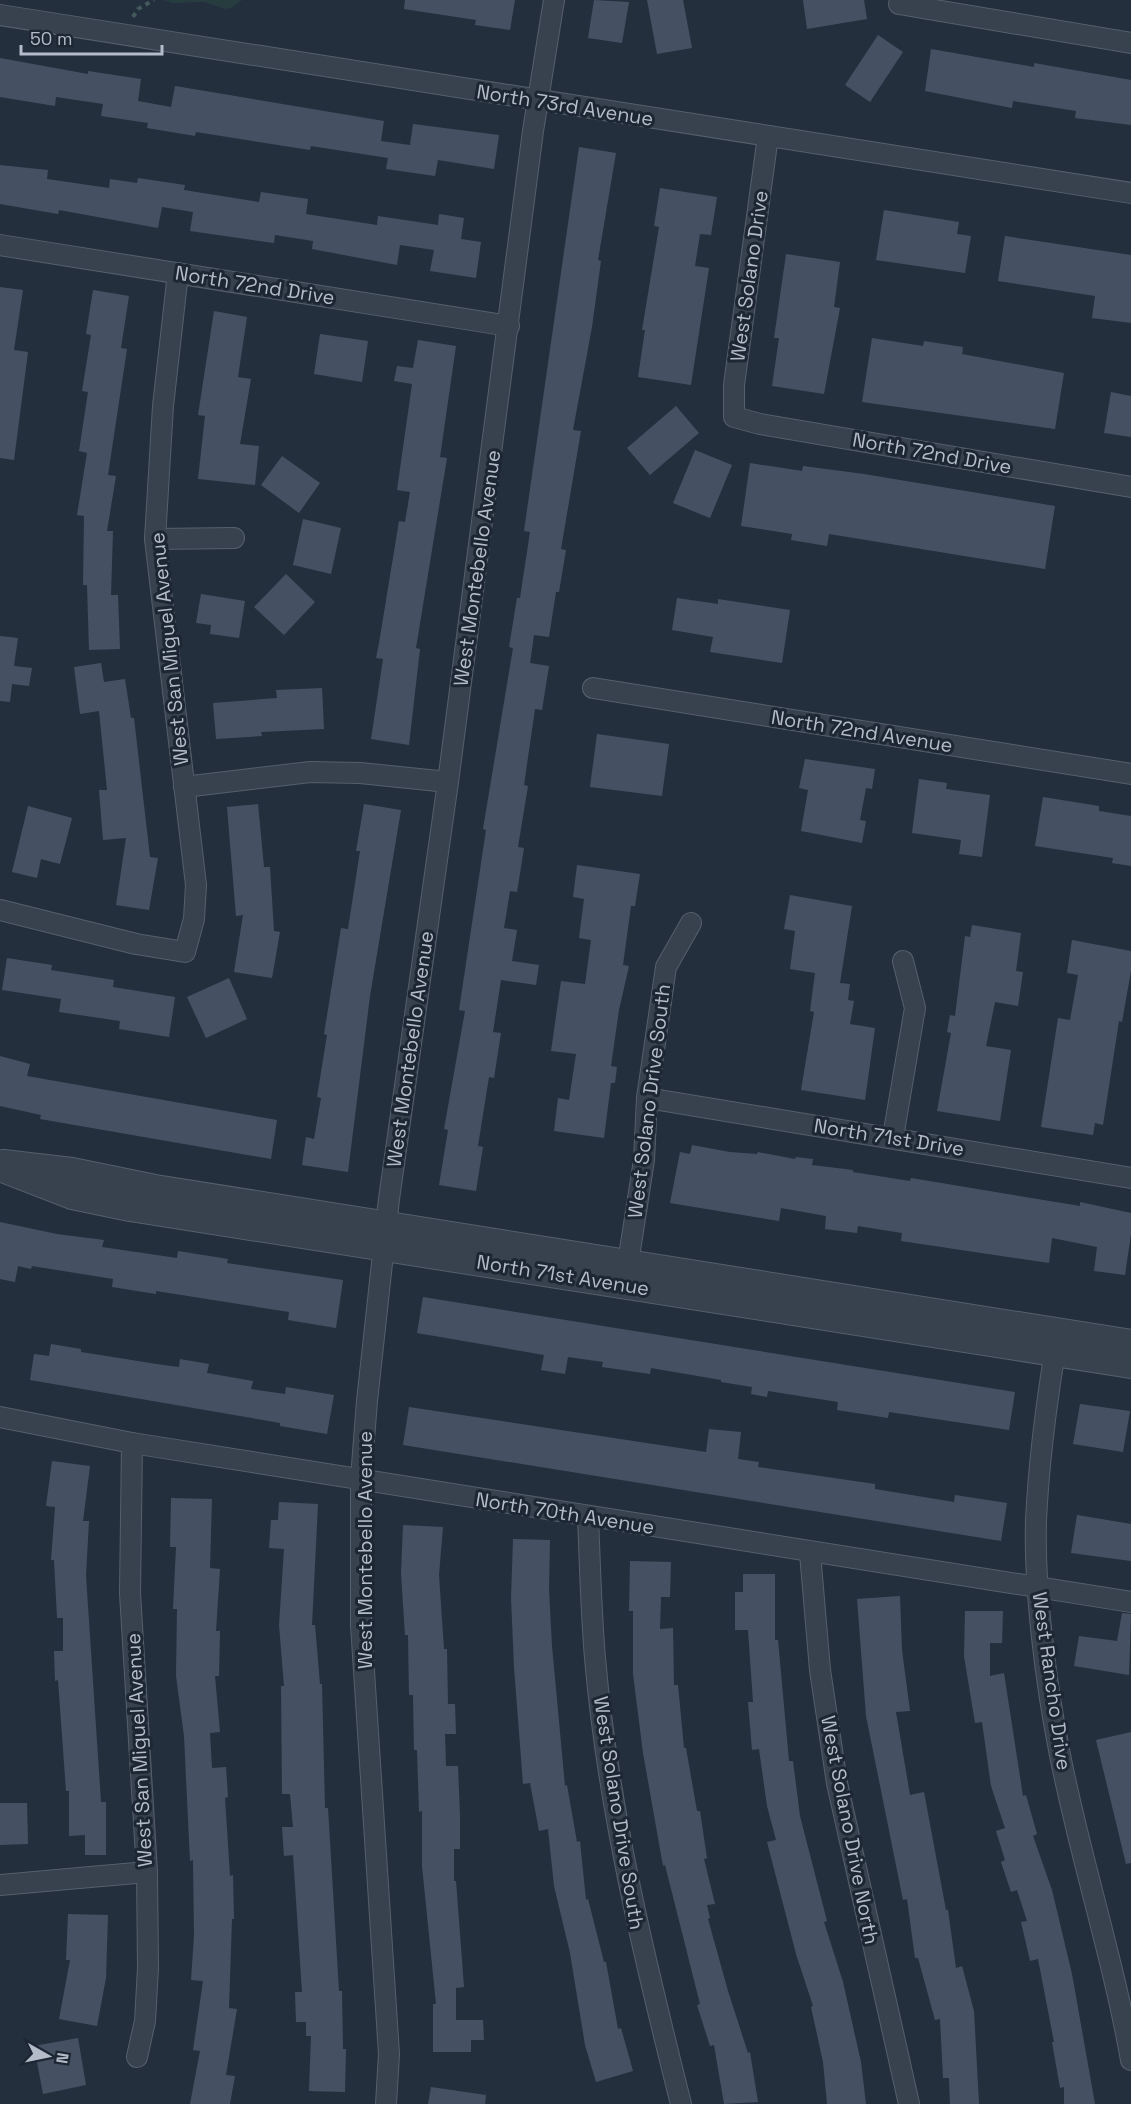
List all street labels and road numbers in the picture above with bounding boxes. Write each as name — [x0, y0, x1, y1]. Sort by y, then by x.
street label: North 73rd Avenue — [475, 78, 655, 132]
street label: West Solano Drive — [724, 189, 774, 363]
street label: North 72nd Drive — [173, 260, 337, 310]
street label: North 72nd Drive — [850, 426, 1014, 480]
street label: West Montebello Avenue — [448, 448, 506, 688]
street label: West San Miguel Avenue — [144, 531, 194, 767]
street label: North 72nd Avenue — [769, 704, 955, 758]
street label: West Montebello Avenue — [381, 929, 439, 1169]
street label: West Solano Drive South — [622, 982, 676, 1220]
street label: North 71st Drive — [812, 1112, 966, 1162]
street label: North 71st Avenue — [475, 1249, 651, 1301]
street label: West Montebello Avenue — [352, 1431, 378, 1669]
street label: North 70th Avenue — [474, 1486, 656, 1540]
street label: West Rancho Drive — [1027, 1590, 1077, 1772]
street label: West San Miguel Avenue — [120, 1632, 158, 1868]
street label: West Solano Drive South — [588, 1694, 650, 1932]
street label: West Solano Drive North — [815, 1714, 885, 1946]

